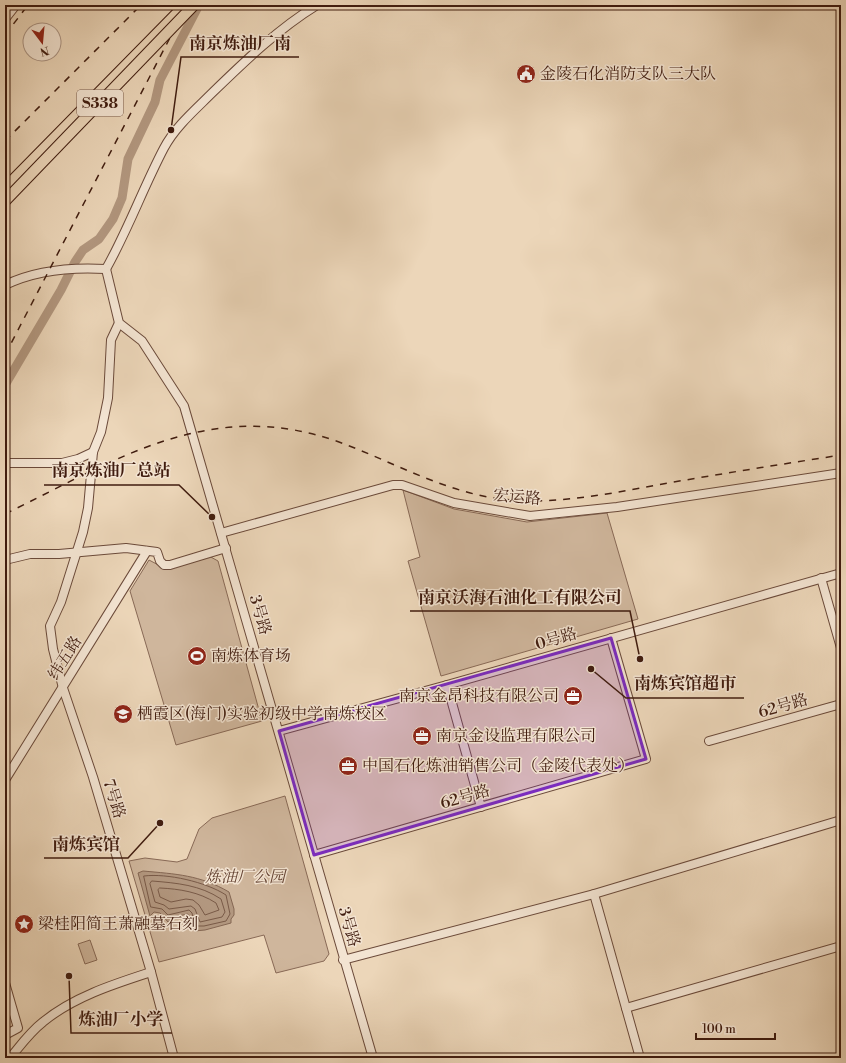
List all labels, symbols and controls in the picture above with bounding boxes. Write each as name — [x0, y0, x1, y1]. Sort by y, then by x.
north arrow — [22, 22, 62, 62]
callout: 南京炼油厂南 — [181, 28, 299, 57]
text: 南京炼油厂南 — [189, 33, 291, 55]
text: N — [38, 43, 51, 59]
public building icon: 金陵石化消防支队三大队 — [515, 63, 537, 85]
place label: 金陵石化消防支队三大队 — [540, 64, 716, 84]
road number: S338 — [77, 90, 123, 116]
callout: 南京炼油厂总站 — [44, 456, 179, 485]
text: 南京炼油厂总站 — [52, 460, 171, 482]
street label: 宏运路 — [492, 485, 542, 509]
callout: 南京沃海石油化工有限公司 — [410, 582, 630, 611]
text: 南京沃海石油化工有限公司 — [418, 587, 622, 609]
street label: 3号路 — [245, 593, 275, 637]
street label: 0号路 — [533, 624, 579, 654]
street label: 纬五路 — [44, 632, 86, 684]
sports icon: 南炼体育场 — [186, 645, 208, 667]
place label: 南炼体育场 — [211, 646, 291, 666]
callout: 南炼宾馆超市 — [626, 669, 744, 698]
text: 南炼宾馆超市 — [634, 673, 736, 695]
office icon: 南京金昂科技有限公司 — [562, 685, 584, 707]
place label: 南京金昂科技有限公司 — [399, 686, 559, 706]
street label: 62号路 — [756, 689, 810, 723]
school or university icon: 栖霞区(海门)实验初级中学南炼校区 — [112, 703, 134, 725]
place label: 栖霞区(海门)实验初级中学南炼校区 — [137, 704, 387, 724]
office icon: 南京金设监理有限公司 — [411, 725, 433, 747]
place label: 南京金设监理有限公司 — [436, 726, 596, 746]
office icon: 中国石化炼油销售公司（金陵代表处） — [337, 755, 359, 777]
place label: 中国石化炼油销售公司（金陵代表处） — [362, 756, 634, 776]
street label: 7号路 — [99, 777, 129, 821]
street label: 62号路 — [438, 780, 492, 814]
callout: 南炼宾馆 — [44, 829, 128, 858]
text: 南炼宾馆 — [52, 834, 120, 856]
park label: 炼油厂公园 — [205, 867, 288, 887]
street label: 3号路 — [334, 905, 364, 949]
place icon: 梁桂阳简王萧融墓石刻 — [13, 913, 35, 935]
place label: 梁桂阳简王萧融墓石刻 — [38, 914, 198, 934]
callout: 炼油厂小学 — [71, 1004, 172, 1033]
text: 炼油厂小学 — [79, 1009, 164, 1031]
scale bar — [696, 1015, 775, 1041]
text: 100 m — [702, 1022, 736, 1037]

